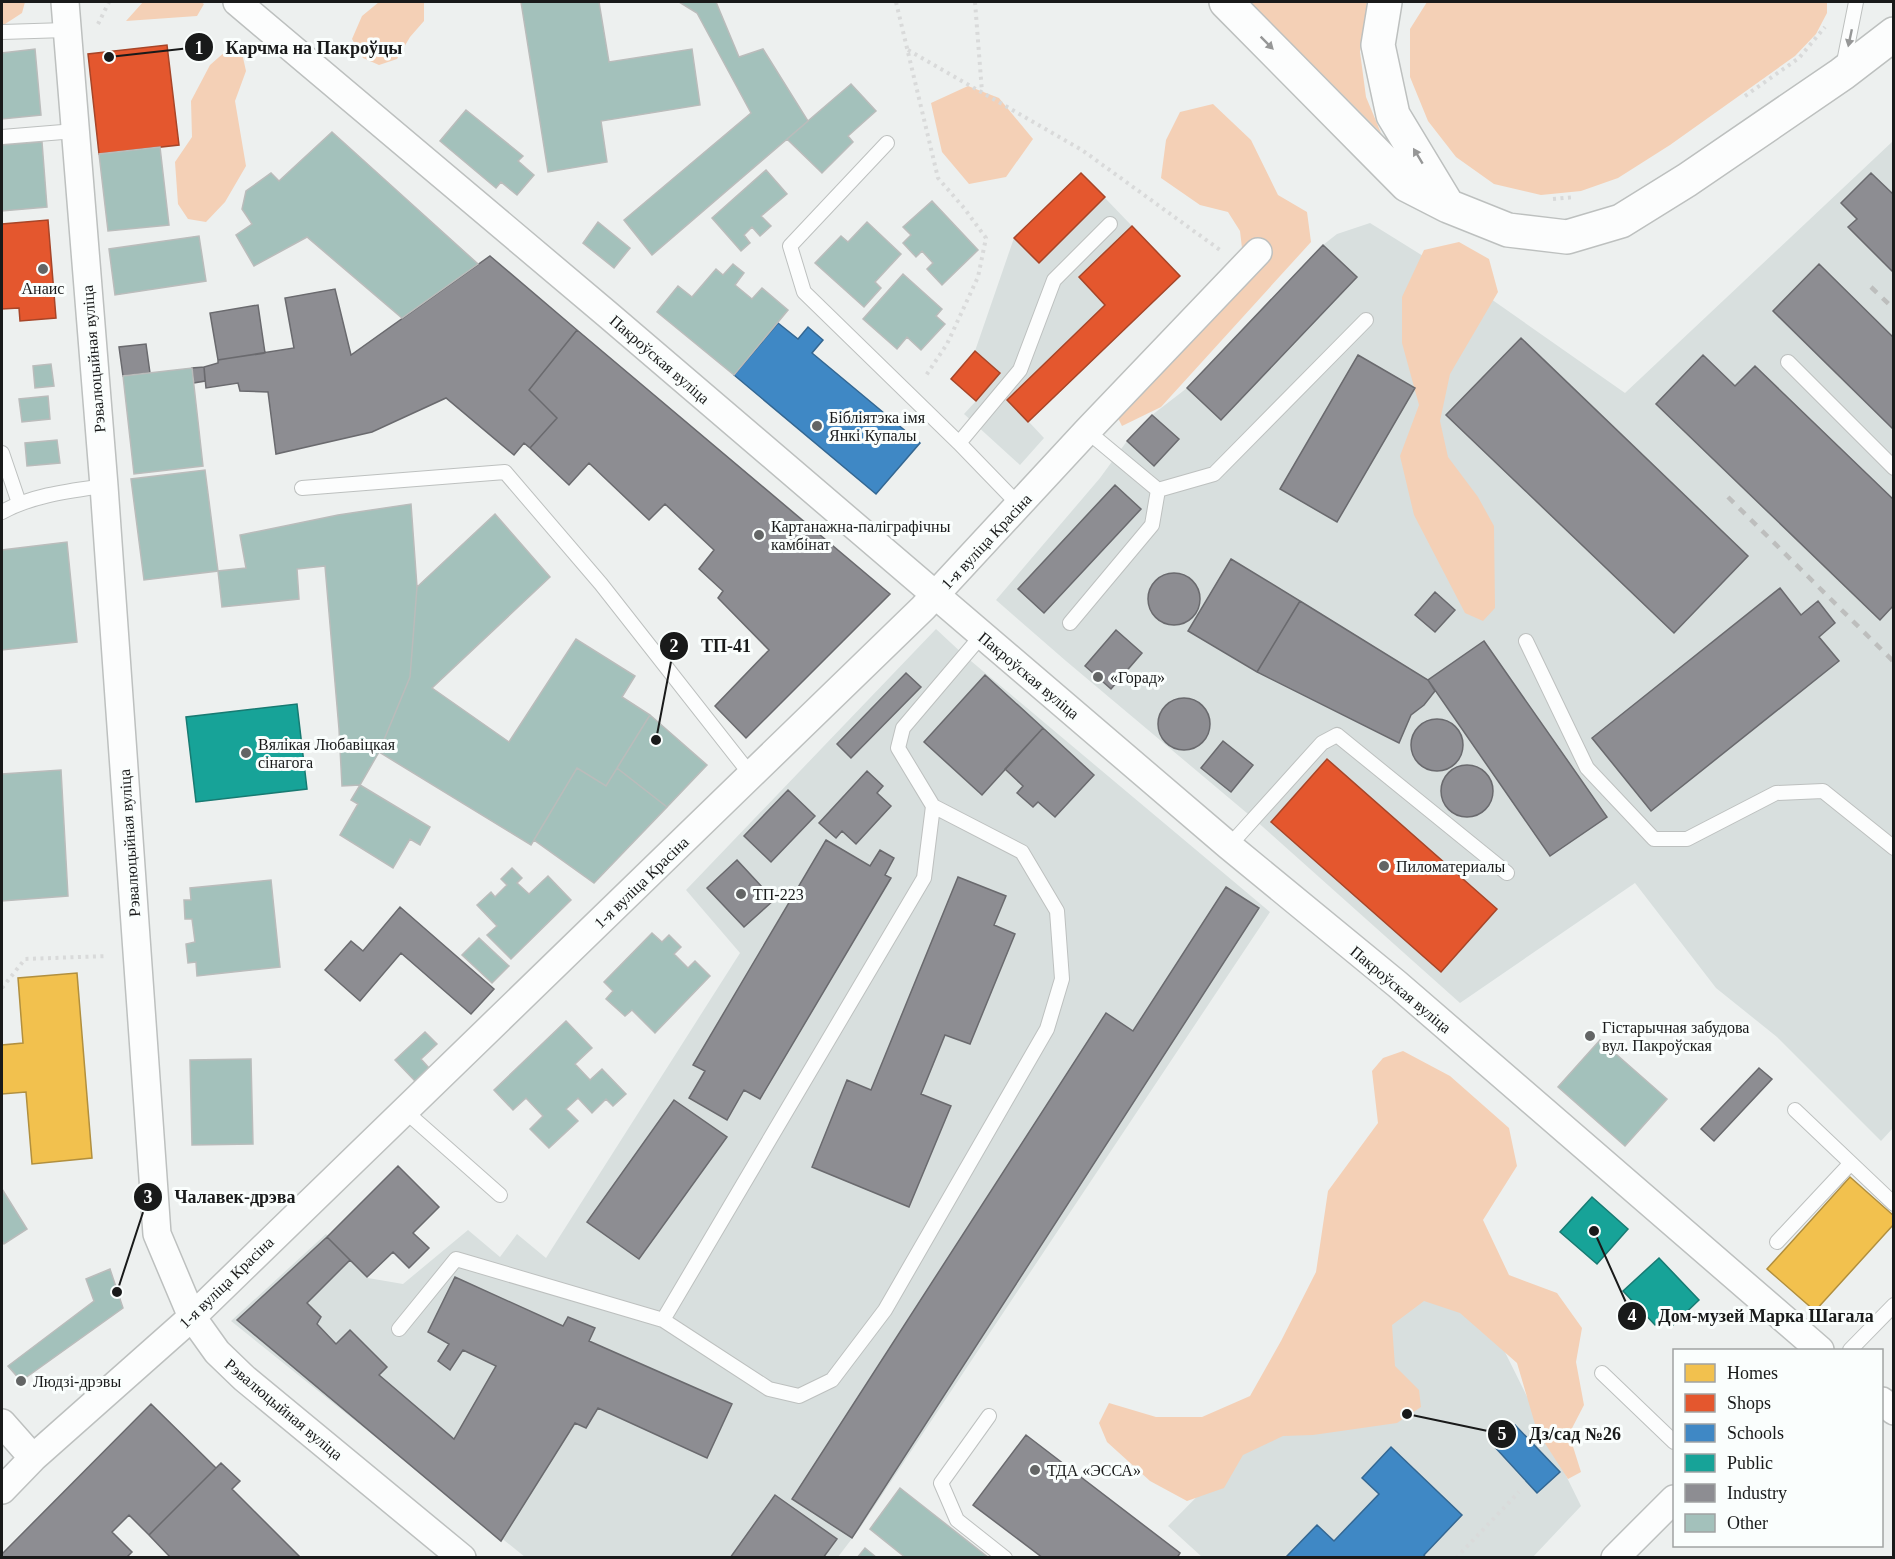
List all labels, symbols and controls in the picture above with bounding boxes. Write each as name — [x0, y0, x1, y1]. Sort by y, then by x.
callout: Карчма на Пакроўцы — [184, 29, 415, 65]
one-way arrow — [1844, 29, 1854, 47]
one-way arrow — [1260, 36, 1274, 50]
text: 1 — [195, 38, 204, 58]
text: Карчма на Пакроўцы — [226, 38, 402, 58]
one-way arrow — [1413, 147, 1423, 164]
marker: Анаис — [36, 262, 50, 276]
place label: Анаис — [22, 280, 64, 297]
street label: Рэвалюцыйная вуліца — [79, 284, 109, 433]
street label: Пакроўская вуліца — [606, 312, 713, 408]
place label: Бібліятэка імя Янкі Купалы — [829, 409, 926, 445]
marker: Бібліятэка імя Янкі Купалы — [810, 419, 824, 433]
street label: 1-я вуліца Красіна — [938, 490, 1036, 593]
place label: Картанажна-паліграфічны камбінат — [771, 518, 951, 553]
marker: Картанажна-паліграфічны камбінат — [752, 528, 766, 542]
callout: ТП-41 — [659, 628, 763, 664]
street label: Пакроўская вуліца — [974, 628, 1082, 723]
text: 2 — [670, 636, 679, 656]
text: ТП-41 — [701, 636, 751, 656]
place label: «Горад» — [1110, 669, 1165, 687]
marker: «Горад» — [1091, 670, 1105, 684]
place label: Вялікая Любавіцкая сінагога — [258, 736, 396, 771]
marker: Вялікая Любавіцкая сінагога — [239, 746, 253, 760]
street label: Рэвалюцыйная вуліца — [116, 768, 144, 917]
street label: 1-я вуліца Красіна — [591, 833, 693, 932]
place label: Пиломатериалы — [1396, 858, 1505, 876]
marker: Пиломатериалы — [1377, 859, 1391, 873]
place label: ТП-223 — [753, 886, 804, 903]
marker: ТП-223 — [734, 887, 748, 901]
street label: Пакроўская вуліца — [1346, 942, 1454, 1037]
place label: Гістарычная забудова вул. Пакроўская — [1602, 1019, 1749, 1055]
marker: Гістарычная забудова вул. Пакроўская — [1583, 1029, 1597, 1043]
callout: Чалавек-дрэва — [133, 1179, 308, 1215]
text: 3 — [144, 1187, 153, 1207]
text: Чалавек-дрэва — [174, 1187, 296, 1207]
street label: 1-я вуліца Красіна — [176, 1233, 278, 1332]
callout: Дом-музей Марка Шагала — [1617, 1298, 1886, 1334]
text: 4 — [1628, 1306, 1637, 1326]
text: Дом-музей Марка Шагала — [1658, 1306, 1874, 1326]
legend — [1673, 1349, 1883, 1547]
street label: Рэвалюцыйная вуліца — [221, 1355, 346, 1464]
text: Homes — [1727, 1363, 1778, 1383]
place label: Людзі-дрэвы — [33, 1373, 121, 1391]
marker: Людзі-дрэвы — [14, 1374, 28, 1388]
text: Shops — [1727, 1393, 1771, 1413]
callout: Дз/сад №26 — [1487, 1416, 1633, 1452]
text: Schools — [1727, 1423, 1784, 1443]
text: 5 — [1498, 1424, 1507, 1444]
text: Дз/сад №26 — [1529, 1424, 1621, 1444]
text: Public — [1727, 1453, 1773, 1473]
place label: ТДА «ЭССА» — [1047, 1462, 1141, 1480]
marker: ТДА «ЭССА» — [1028, 1463, 1042, 1477]
text: Industry — [1727, 1483, 1787, 1503]
text: Other — [1727, 1513, 1768, 1533]

